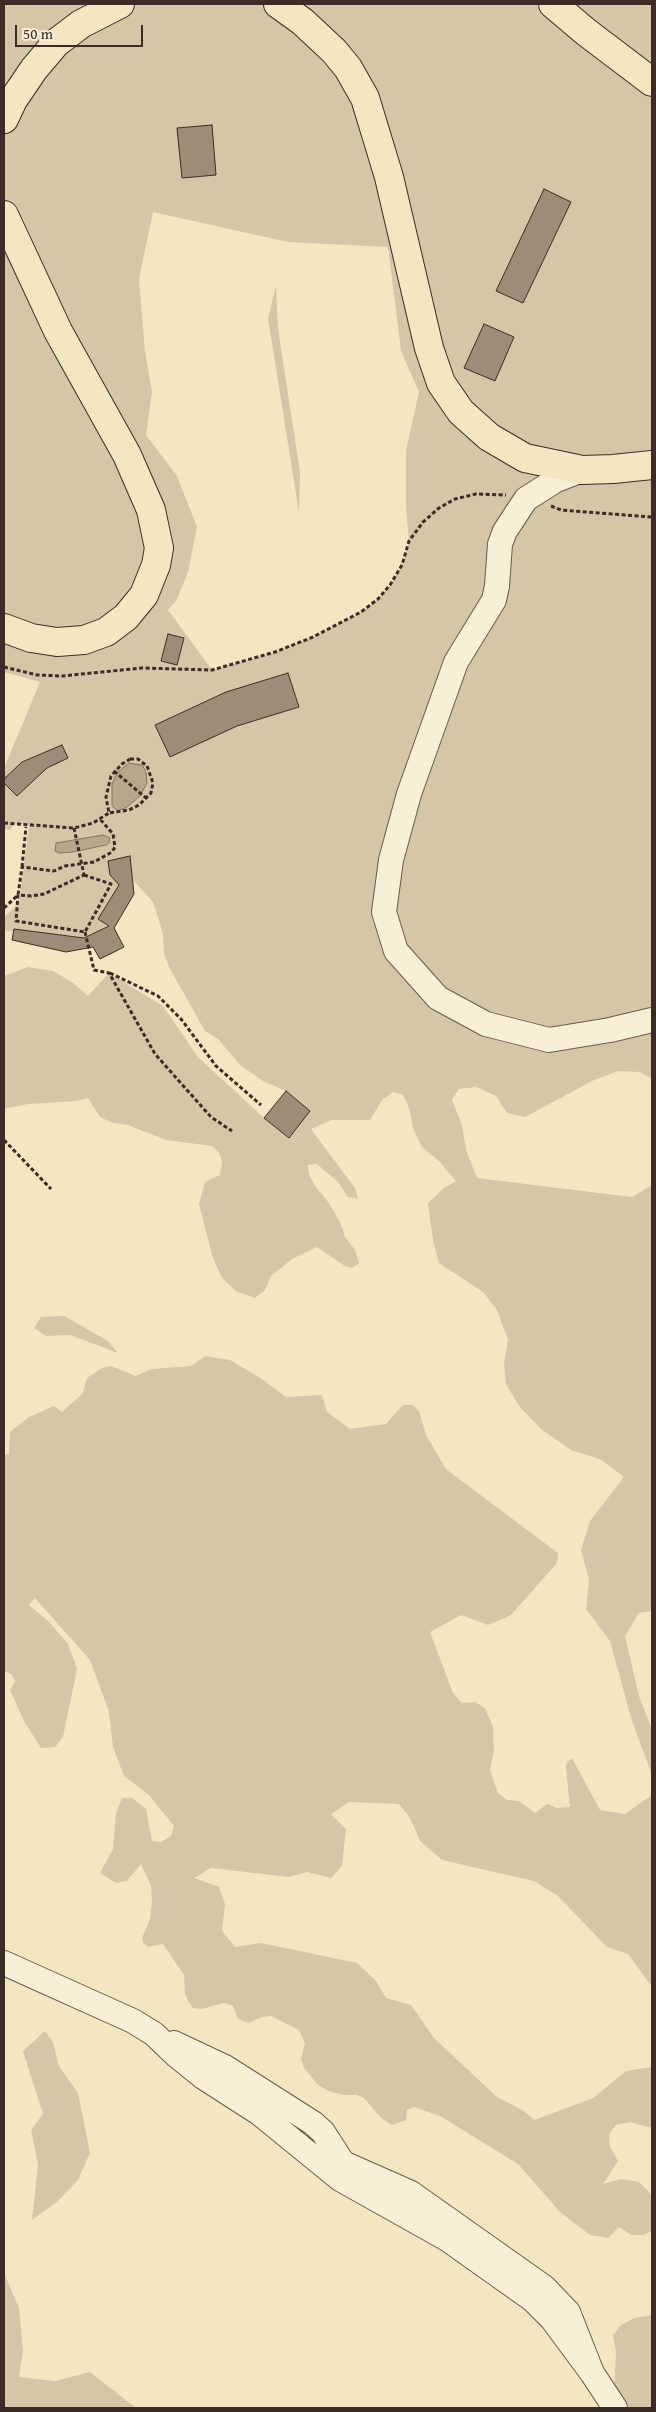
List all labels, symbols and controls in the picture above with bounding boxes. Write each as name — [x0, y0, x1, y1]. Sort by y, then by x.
scale bar — [18, 15, 145, 47]
text: 50 m — [23, 23, 53, 44]

